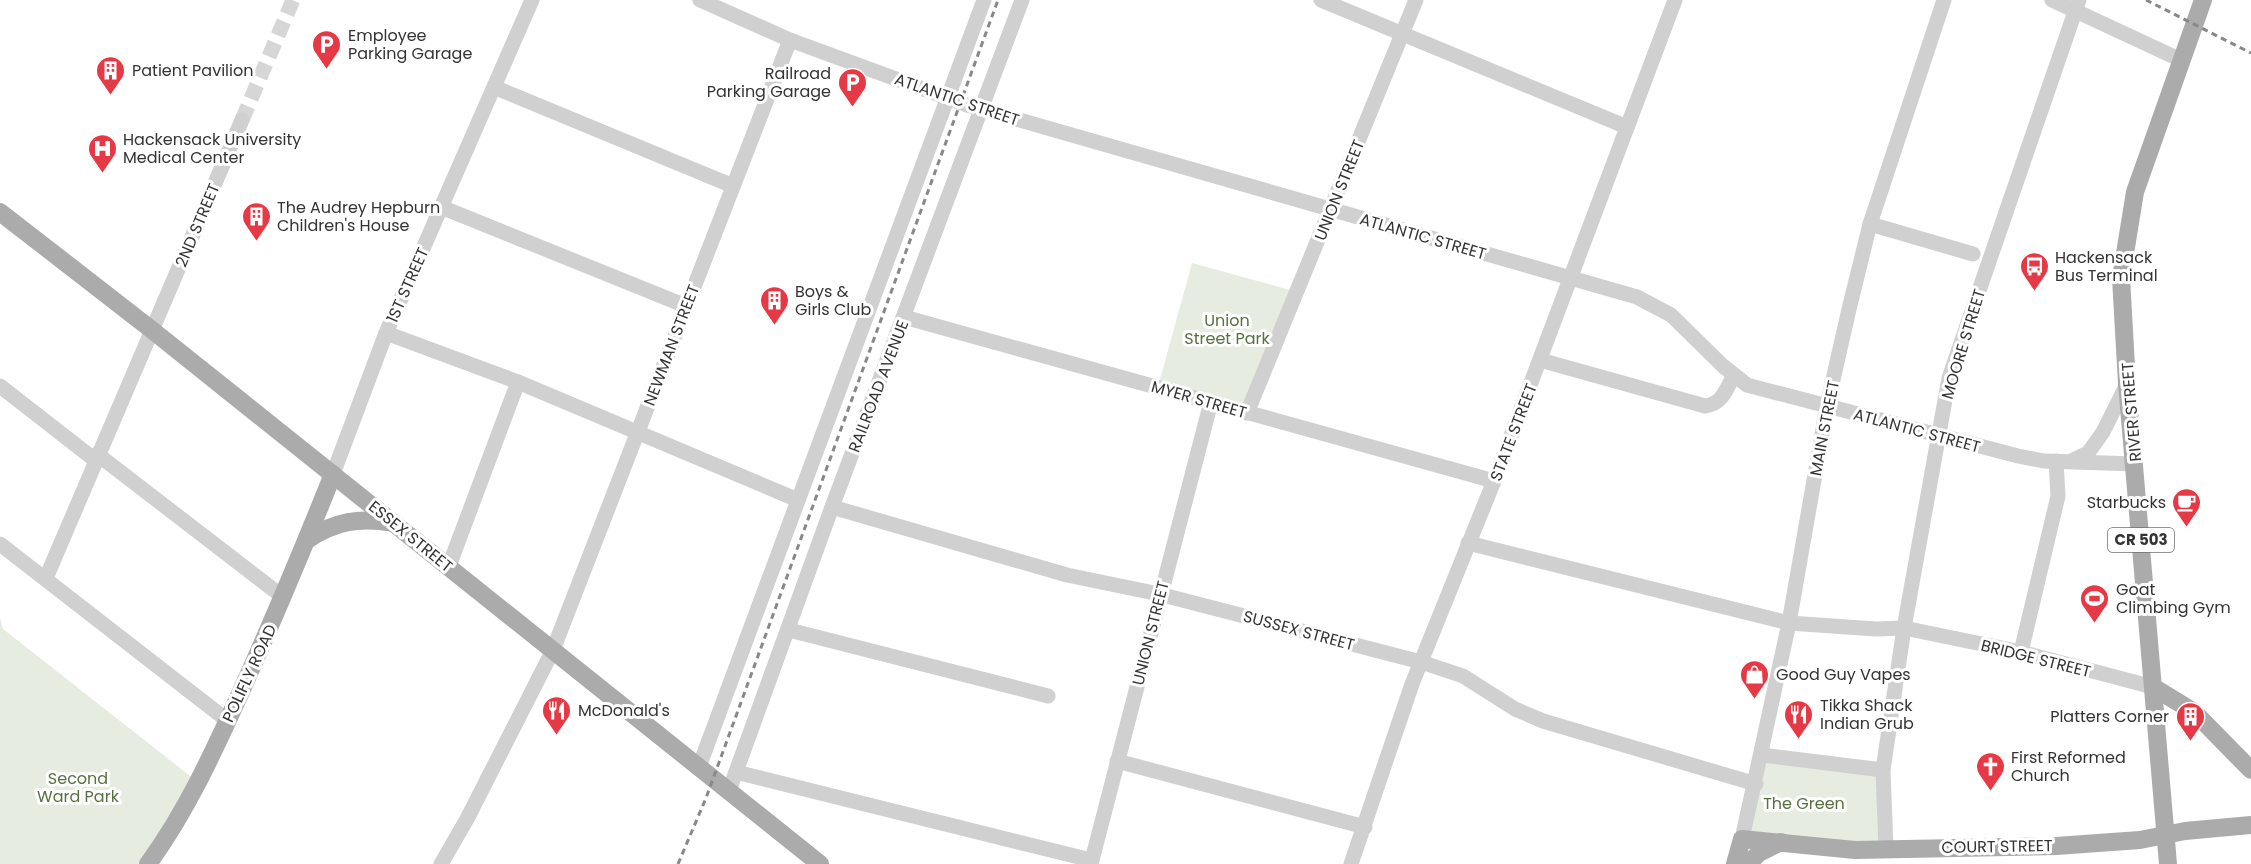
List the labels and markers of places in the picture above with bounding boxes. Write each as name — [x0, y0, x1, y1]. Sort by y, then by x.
place label: Employee Parking Garage — [348, 24, 472, 65]
parking icon: Employee Parking Garage — [311, 28, 343, 70]
building icon: Patient Pavilion — [95, 54, 127, 96]
place label: Patient Pavilion — [132, 59, 253, 82]
place label: Railroad Parking Garage — [707, 62, 831, 103]
parking icon: Railroad Parking Garage — [836, 66, 868, 108]
place label: Hackensack University Medical Center — [123, 128, 301, 169]
hospital icon: Hackensack University Medical Center — [86, 132, 118, 174]
place label: The Audrey Hepburn Children's House — [277, 196, 440, 237]
building icon: The Audrey Hepburn Children's House — [240, 200, 272, 242]
place label: Hackensack Bus Terminal — [2055, 246, 2158, 287]
bus stop icon: Hackensack Bus Terminal — [2018, 250, 2050, 292]
place label: Boys & Girls Club — [795, 280, 871, 321]
building icon: Boys & Girls Club — [758, 284, 790, 326]
cafe icon: Starbucks — [2171, 486, 2203, 528]
place label: Starbucks — [2087, 491, 2166, 514]
place label: Goat Climbing Gym — [2116, 578, 2231, 619]
sports icon: Goat Climbing Gym — [2079, 582, 2111, 624]
shop icon: Good Guy Vapes — [1739, 658, 1771, 700]
place label: Good Guy Vapes — [1776, 663, 1911, 686]
restaurant icon: McDonald's — [541, 694, 573, 736]
place label: Tikka Shack Indian Grub — [1820, 694, 1914, 735]
restaurant icon: Tikka Shack Indian Grub — [1783, 698, 1815, 740]
place label: McDonald's — [578, 699, 670, 722]
building icon: Platters Corner — [2174, 700, 2206, 742]
place label: Platters Corner — [2050, 705, 2169, 728]
place label: First Reformed Church — [2011, 746, 2126, 787]
church icon: First Reformed Church — [1974, 750, 2006, 792]

